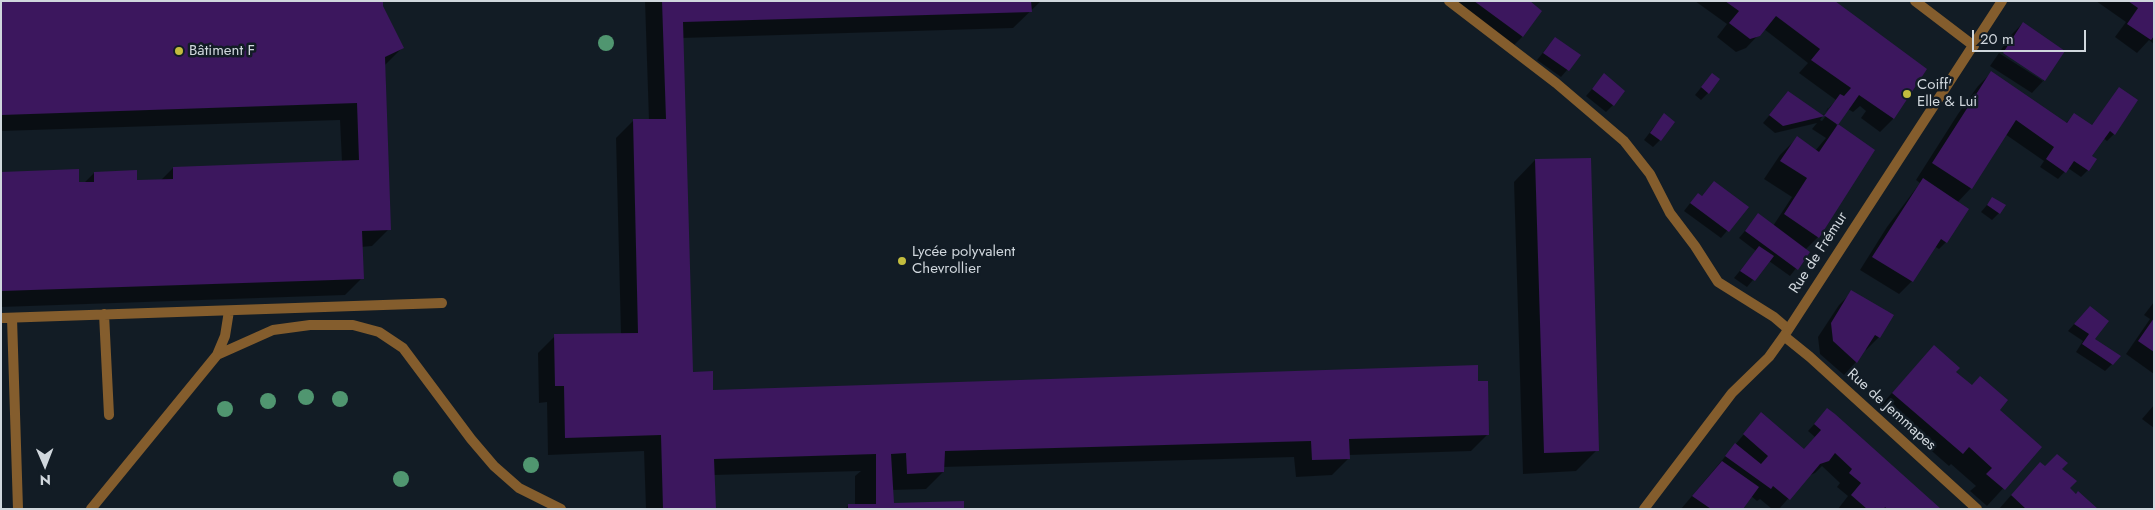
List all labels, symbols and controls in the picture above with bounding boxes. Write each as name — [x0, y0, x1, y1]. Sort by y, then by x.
scale bar — [1975, 20, 2089, 52]
text: 20 m — [1980, 28, 2014, 50]
place label: Bâtiment F — [189, 42, 255, 60]
marker: Bâtiment F — [173, 45, 185, 57]
place label: Coiff' Elle & Lui — [1917, 76, 1977, 111]
marker: Coiff' Elle & Lui — [1901, 88, 1913, 100]
street label: Rue de Frémur — [1786, 209, 1852, 297]
place label: Lycée polyvalent Chevrollier — [912, 243, 1015, 278]
marker: Lycée polyvalent Chevrollier — [896, 255, 908, 267]
street label: Rue de Jemmapes — [1843, 365, 1939, 455]
north arrow — [20, 440, 70, 490]
text: N — [40, 470, 51, 490]

